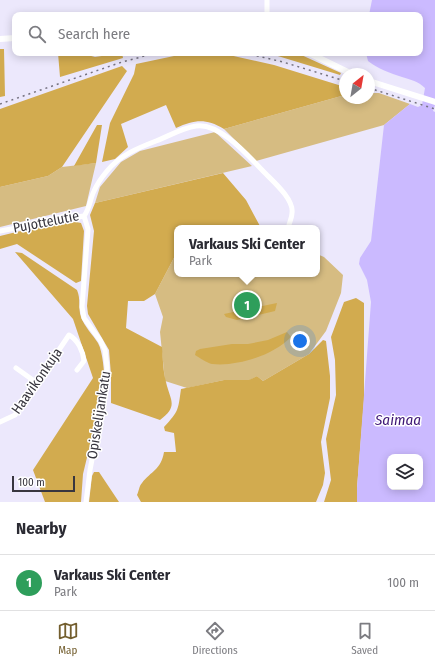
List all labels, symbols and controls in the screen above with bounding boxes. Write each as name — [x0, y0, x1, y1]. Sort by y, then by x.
search box — [12, 12, 423, 56]
icon: search — [26, 23, 48, 45]
text: Search here — [58, 25, 130, 43]
north arrow — [339, 68, 375, 104]
street label: Pujottelutie — [11, 207, 81, 237]
popup — [174, 225, 320, 277]
text: Varkaus Ski Center — [189, 235, 305, 253]
text: Park — [189, 253, 212, 268]
pin: 1 — [234, 290, 260, 320]
your location — [290, 331, 310, 351]
street label: Haavikonkuja — [8, 344, 66, 417]
street label: Opiskelijankatu — [84, 370, 114, 460]
water label: Saimaa — [374, 411, 421, 429]
map controls — [387, 454, 423, 490]
button: layers — [387, 454, 423, 490]
scale bar — [12, 474, 75, 493]
text: 100 m — [18, 476, 45, 489]
text: Nearby — [16, 518, 67, 539]
text: Varkaus Ski Center — [54, 566, 170, 584]
text: 1 — [26, 575, 32, 590]
text: 100 m — [387, 575, 419, 590]
text: Park — [54, 584, 77, 599]
tab: Map — [57, 620, 79, 657]
tab: Directions — [192, 620, 238, 657]
tab: Saved — [351, 620, 378, 657]

